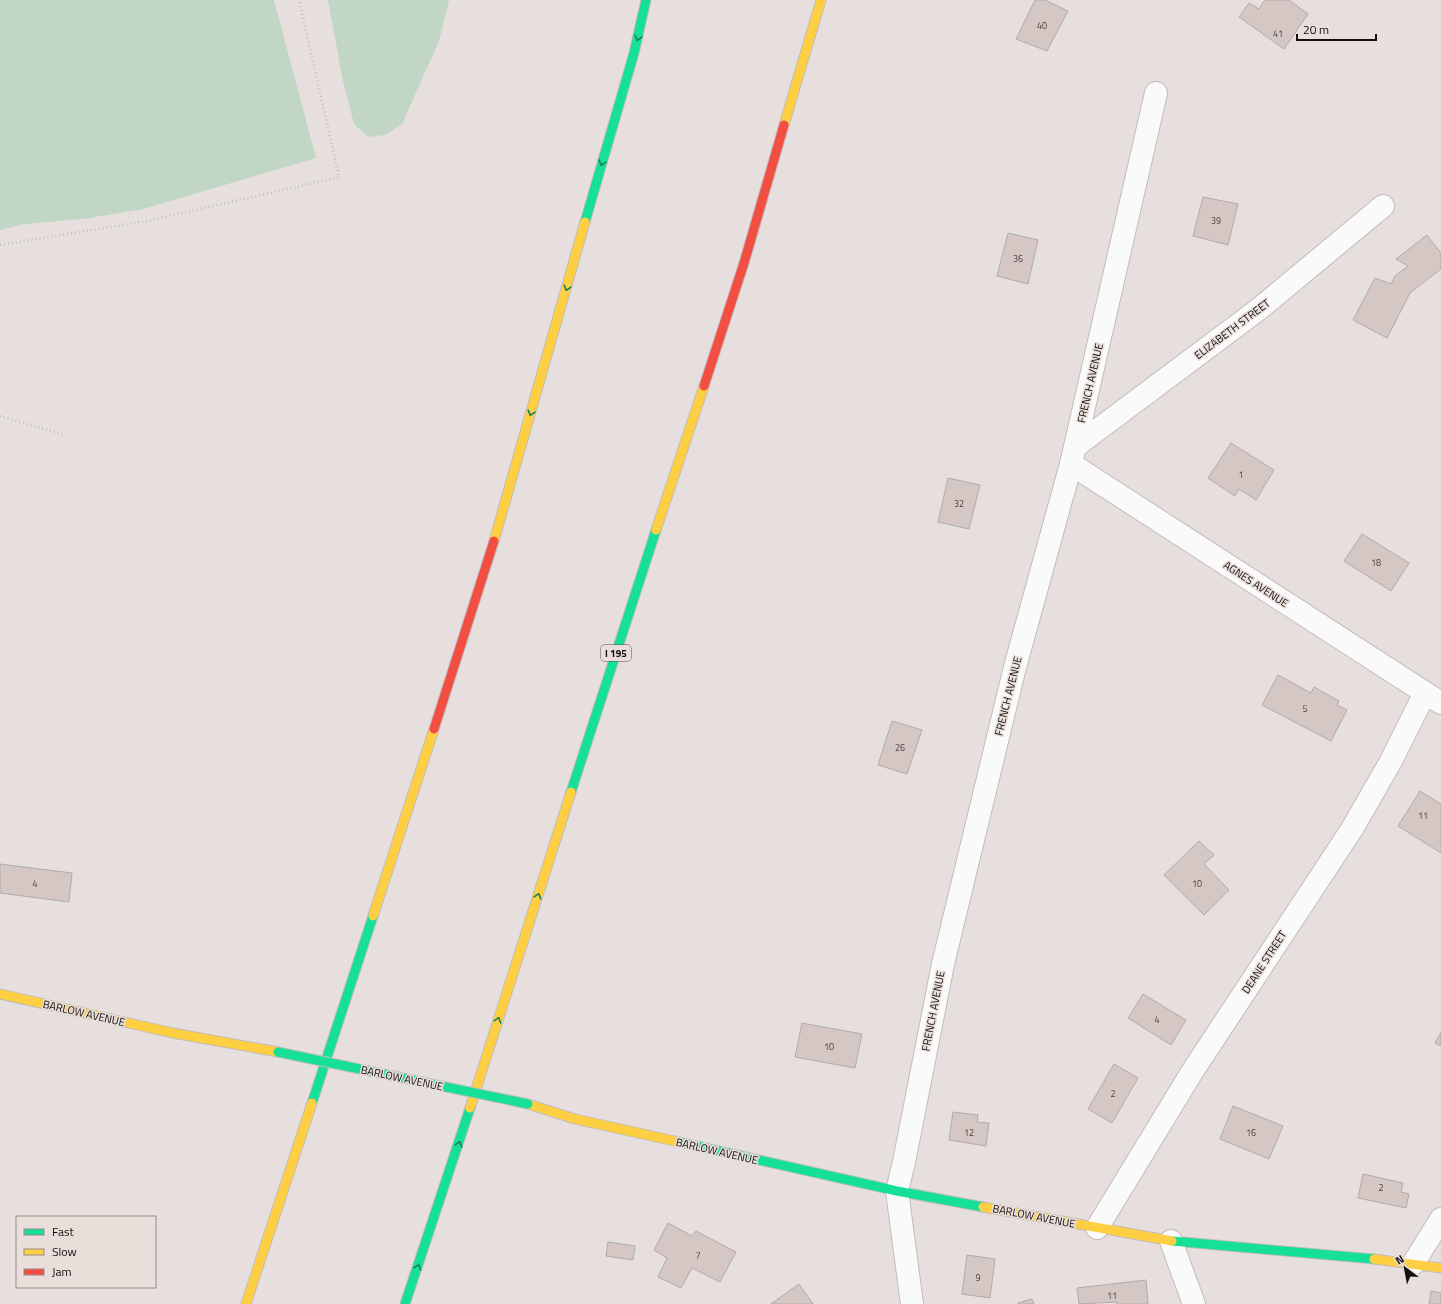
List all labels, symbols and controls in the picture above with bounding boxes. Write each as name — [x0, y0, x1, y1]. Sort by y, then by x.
scale bar — [1297, 16, 1376, 42]
house number: 40 — [1037, 19, 1047, 32]
text: 20 m — [1303, 20, 1329, 39]
house number: 41 — [1273, 27, 1283, 40]
one-way arrow — [634, 35, 642, 41]
one-way arrow — [598, 159, 607, 166]
house number: 39 — [1211, 214, 1221, 227]
house number: 36 — [1013, 252, 1023, 265]
one-way arrow — [563, 284, 572, 291]
street label: ELIZABETH STREET — [1191, 295, 1274, 363]
street label: FRENCH AVENUE — [1073, 342, 1107, 424]
one-way arrow — [527, 409, 536, 416]
house number: 1 — [1238, 468, 1244, 481]
house number: 32 — [954, 497, 964, 510]
house number: 18 — [1371, 556, 1381, 569]
street label: AGNES AVENUE — [1220, 557, 1292, 611]
road number: I 195 — [601, 645, 631, 661]
street label: FRENCH AVENUE — [990, 655, 1026, 737]
house number: 5 — [1302, 702, 1308, 715]
house number: 26 — [895, 741, 905, 754]
house number: 11 — [1418, 809, 1428, 822]
house number: 4 — [32, 877, 38, 890]
house number: 10 — [1192, 877, 1202, 890]
one-way arrow — [533, 893, 542, 900]
street label: DEANE STREET — [1238, 927, 1290, 997]
street label: FRENCH AVENUE — [917, 970, 949, 1052]
street label: BARLOW AVENUE — [41, 996, 127, 1030]
house number: 4 — [1154, 1013, 1160, 1026]
one-way arrow — [493, 1017, 502, 1024]
house number: 10 — [824, 1040, 834, 1053]
street label: BARLOW AVENUE — [359, 1061, 445, 1095]
house number: 2 — [1110, 1087, 1116, 1100]
house number: 12 — [964, 1126, 974, 1139]
house number: 16 — [1246, 1126, 1256, 1139]
street label: BARLOW AVENUE — [674, 1134, 760, 1168]
one-way arrow — [454, 1140, 463, 1147]
house number: 2 — [1378, 1181, 1384, 1194]
street label: BARLOW AVENUE — [991, 1200, 1077, 1232]
legend — [16, 1216, 156, 1288]
text: Fast — [52, 1222, 75, 1241]
text: Slow — [52, 1242, 77, 1261]
north arrow — [1385, 1248, 1425, 1288]
house number: 7 — [695, 1249, 701, 1262]
text: N — [1392, 1251, 1407, 1268]
text: Jam — [52, 1262, 72, 1281]
one-way arrow — [413, 1264, 421, 1271]
house number: 9 — [975, 1271, 981, 1284]
house number: 11 — [1107, 1289, 1117, 1302]

